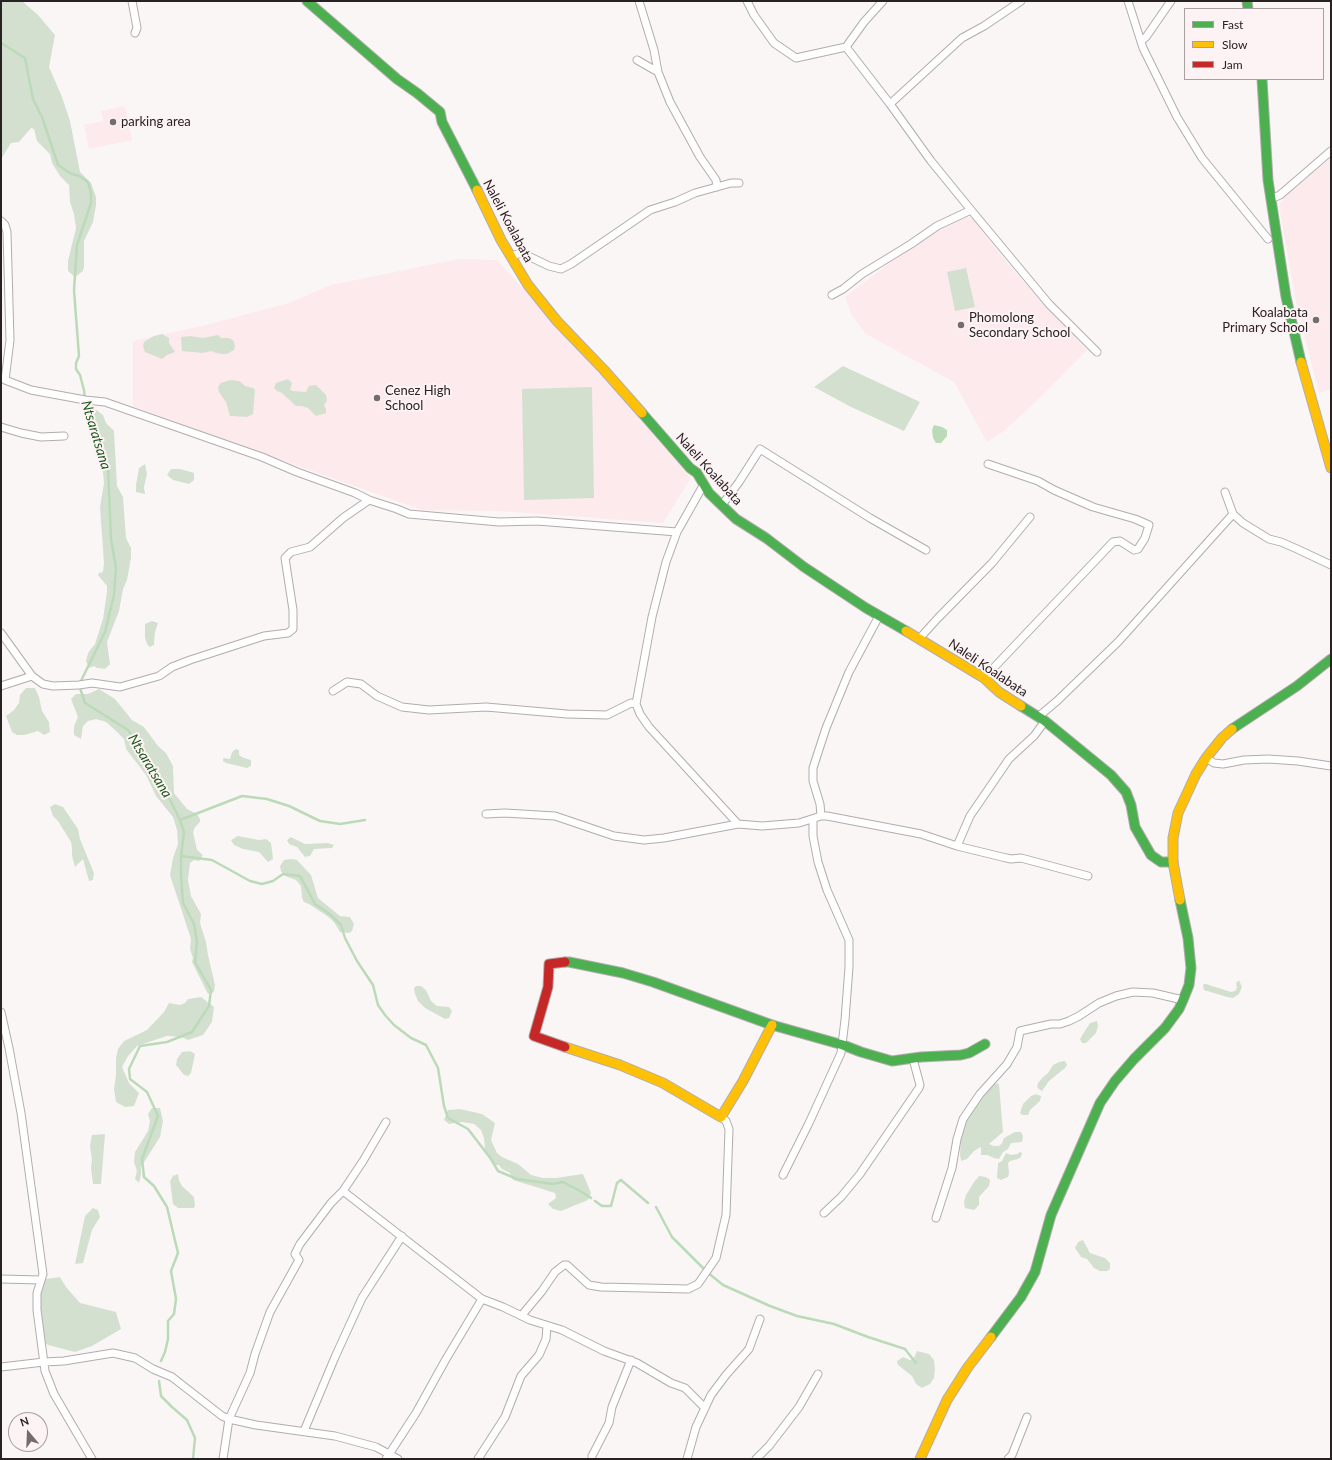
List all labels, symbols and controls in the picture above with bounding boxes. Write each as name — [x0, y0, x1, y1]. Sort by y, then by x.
legend — [1184, 8, 1324, 80]
text: Fast — [1222, 17, 1243, 32]
text: Slow — [1222, 37, 1247, 52]
text: Jam — [1222, 57, 1243, 72]
place label: parking area — [121, 114, 191, 130]
marker: parking area — [108, 117, 118, 127]
street label: Naleli Koalabata — [480, 177, 536, 265]
place label: Koalabata Primary School — [1222, 305, 1308, 336]
place label: Phomolong Secondary School — [969, 310, 1070, 341]
marker: Koalabata Primary School — [1311, 315, 1321, 325]
marker: Phomolong Secondary School — [956, 320, 966, 330]
place label: Cenez High School — [385, 383, 451, 414]
marker: Cenez High School — [372, 393, 382, 403]
water label: Ntsaratsana — [78, 398, 114, 472]
street label: Naleli Koalabata — [672, 430, 746, 508]
street label: Naleli Koalabata — [946, 636, 1030, 700]
water label: Ntsaratsana — [124, 731, 176, 801]
north arrow — [8, 1412, 48, 1452]
text: N — [18, 1414, 30, 1429]

